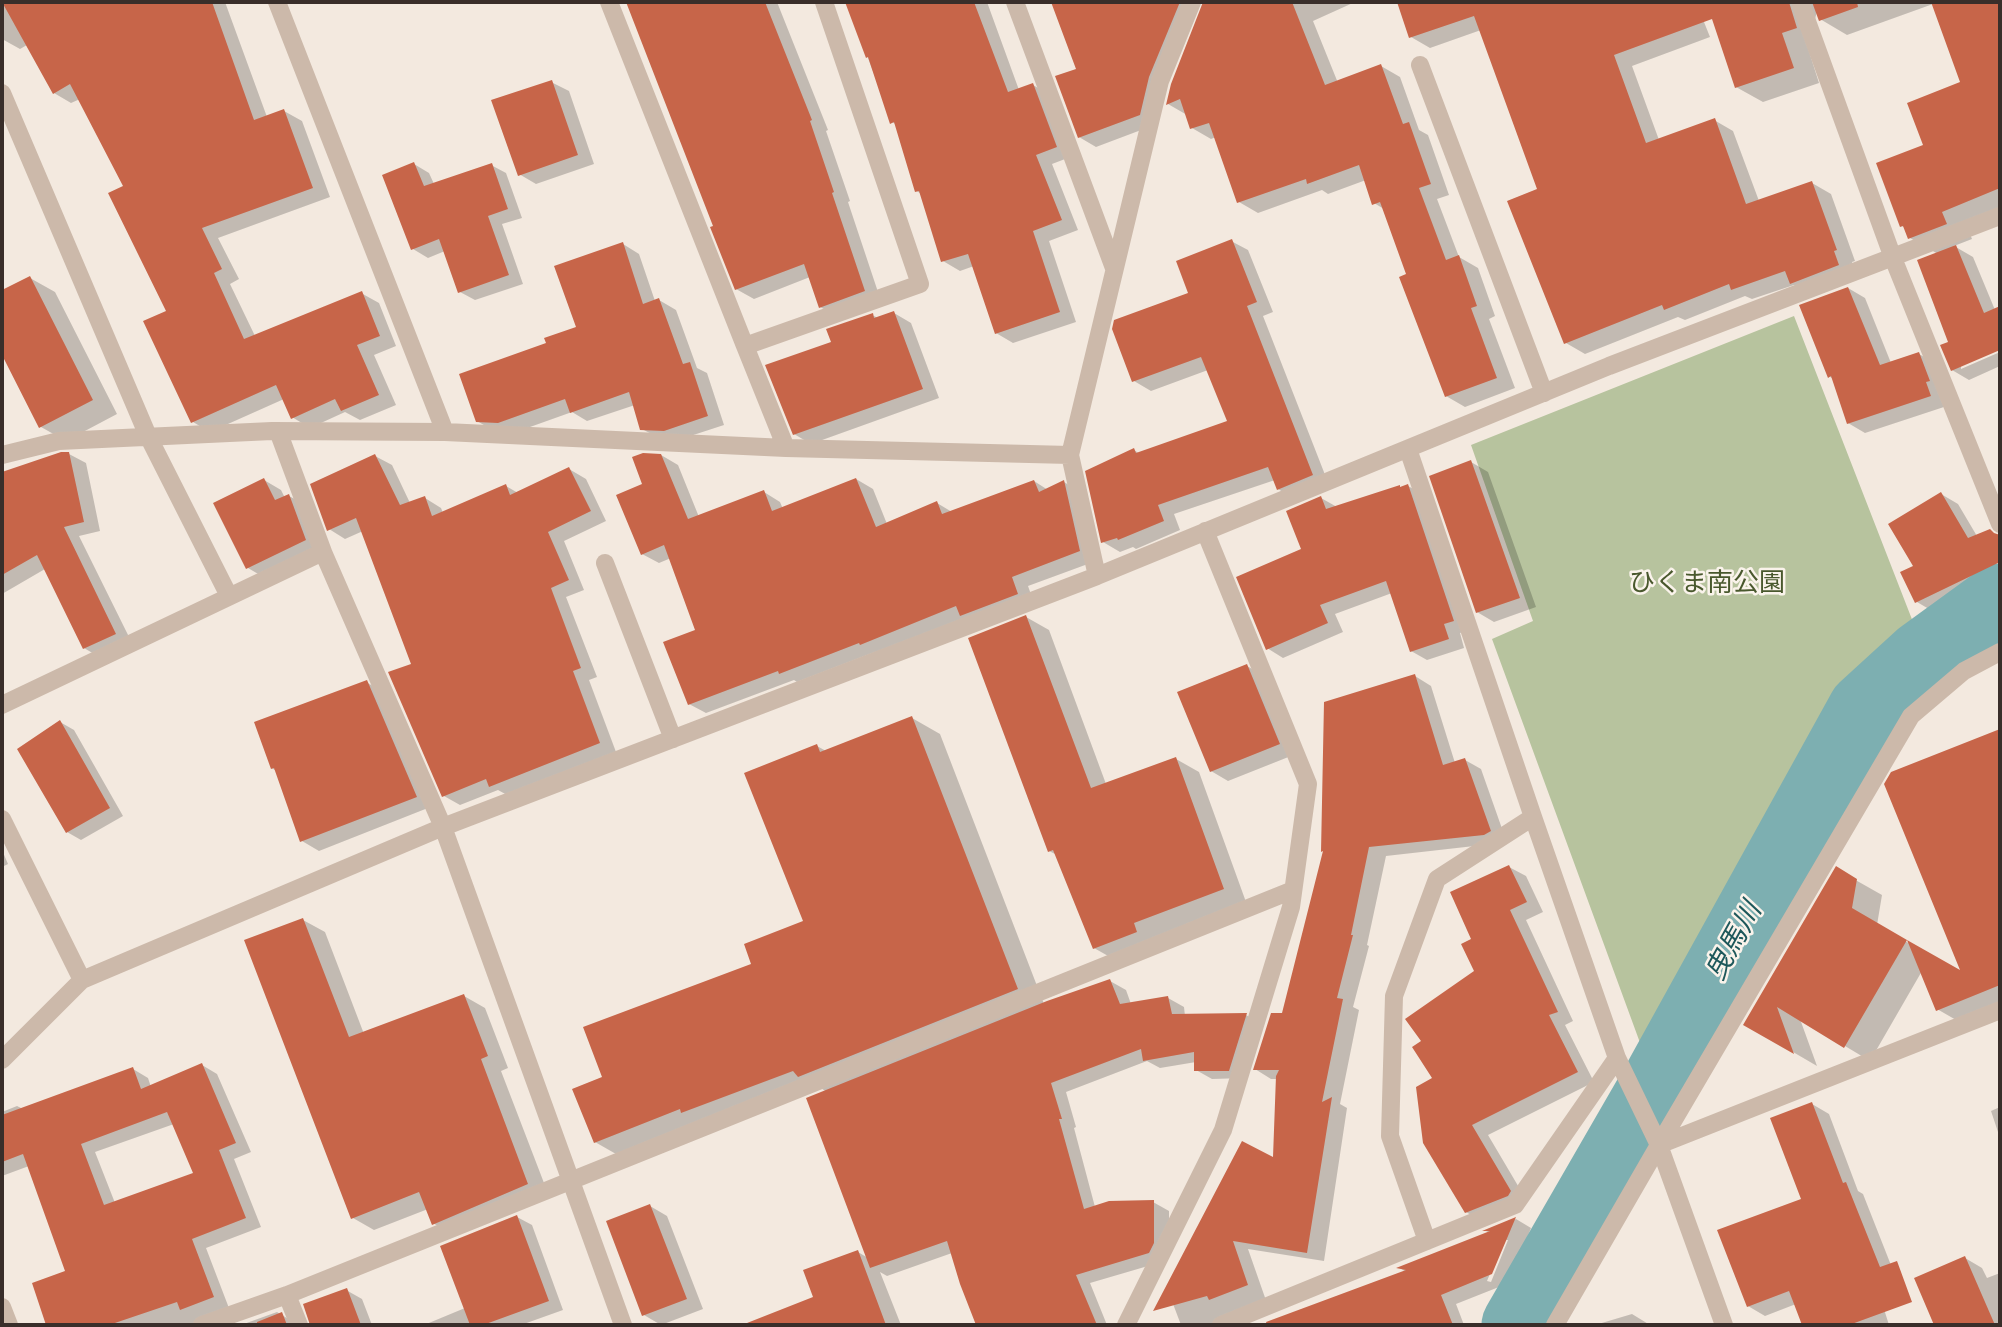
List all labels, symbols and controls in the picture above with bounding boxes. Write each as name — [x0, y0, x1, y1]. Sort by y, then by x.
park label: ひくま南公園 — [1629, 568, 1785, 600]
water label: 曳馬川 — [1700, 897, 1770, 987]

